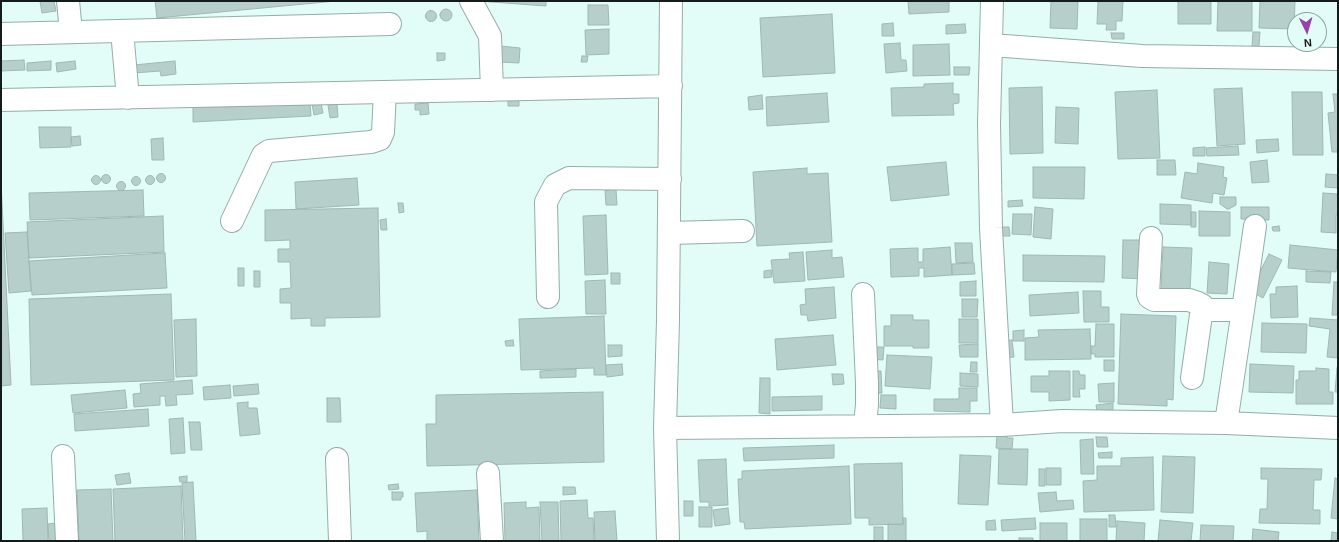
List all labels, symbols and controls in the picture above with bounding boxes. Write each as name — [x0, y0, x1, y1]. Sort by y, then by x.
north arrow — [1287, 12, 1327, 52]
text: N — [1303, 37, 1312, 49]

